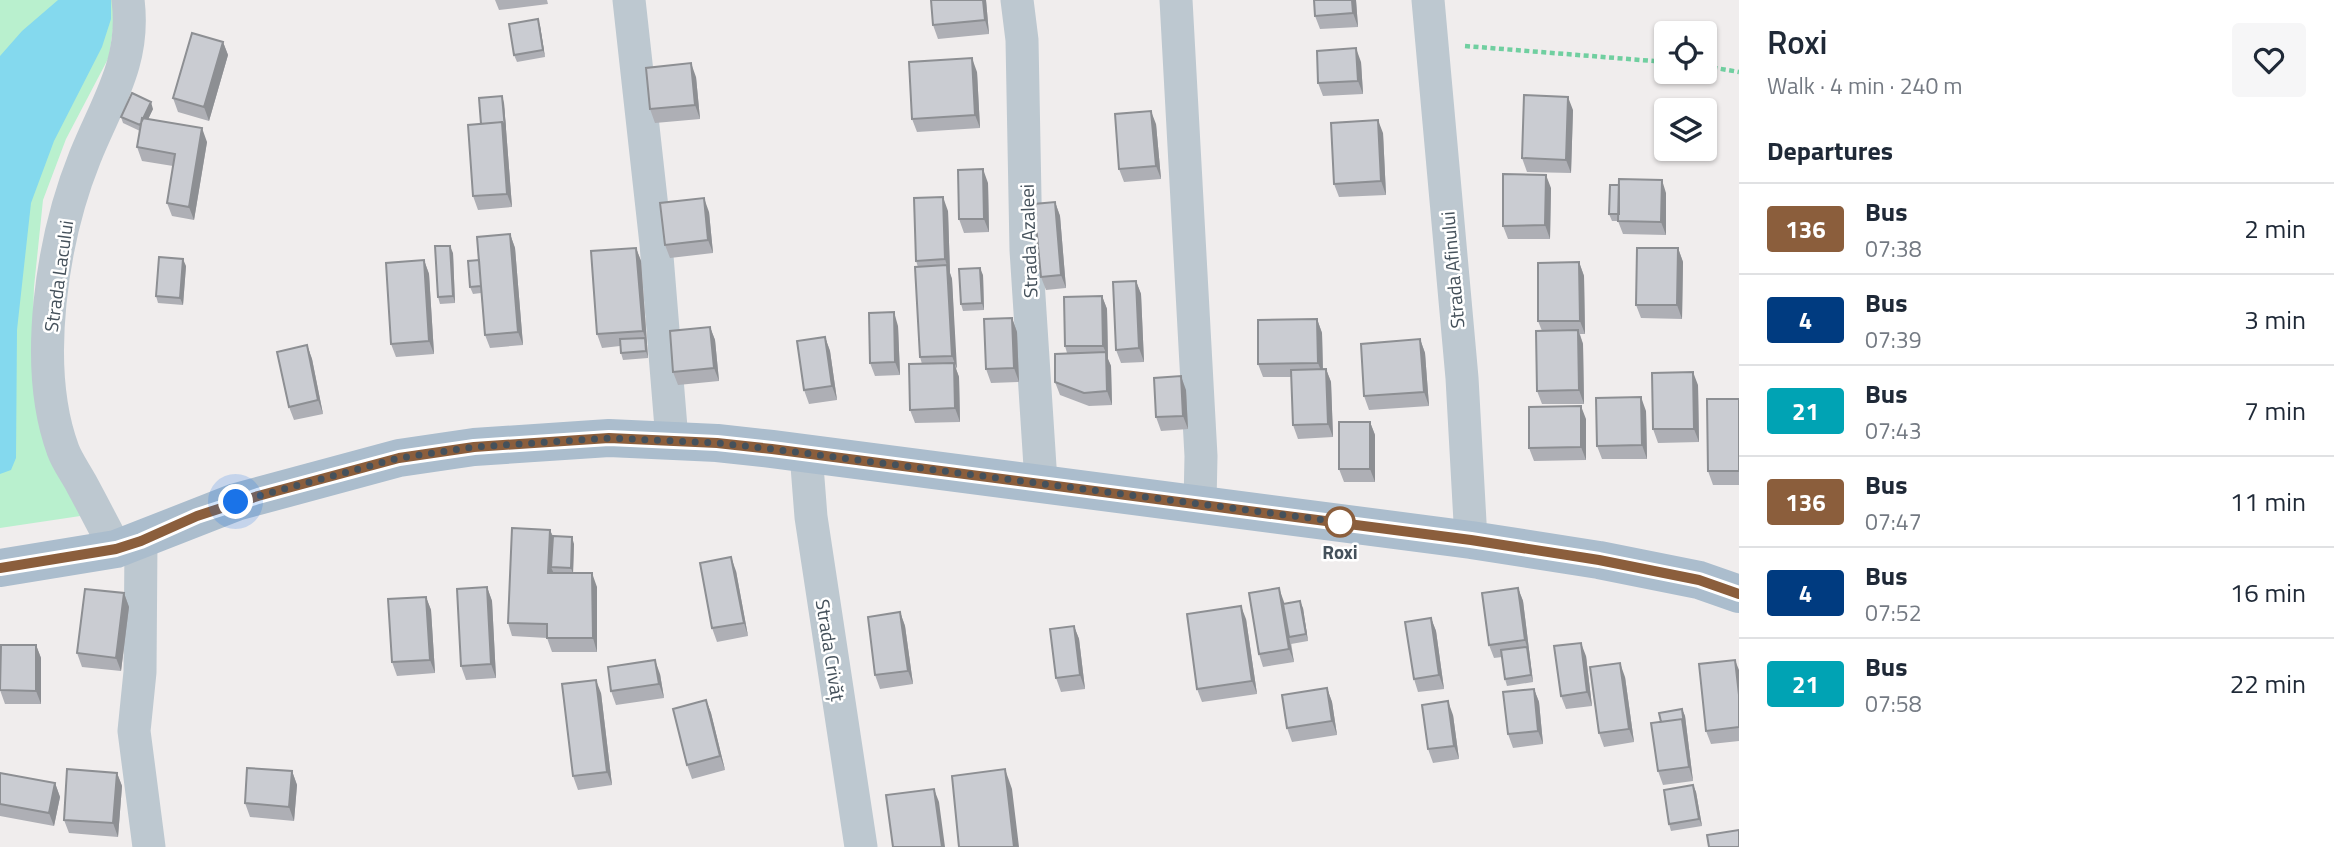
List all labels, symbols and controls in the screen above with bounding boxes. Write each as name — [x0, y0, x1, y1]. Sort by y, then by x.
text: Roxi — [1767, 17, 1828, 67]
map controls — [1654, 21, 1717, 161]
button: locate — [1654, 21, 1717, 84]
button: heart — [2232, 23, 2306, 97]
text: Walk · 4 min · 240 m — [1767, 68, 1963, 103]
button: layers — [1654, 98, 1717, 161]
text: Departures — [1767, 131, 1893, 170]
street label: Strada Azaleei — [1012, 184, 1044, 298]
text: Bus — [1865, 192, 1907, 231]
text: 2 min — [2244, 209, 2306, 248]
street label: Strada Afinului — [1432, 210, 1472, 330]
text: 136 — [1785, 211, 1826, 247]
street label: Strada Lacului — [36, 218, 80, 334]
text: 07:38 — [1865, 231, 1922, 266]
text: Bus — [1865, 283, 1907, 322]
text: 3 min — [2244, 300, 2306, 339]
text: 4 — [1799, 302, 1812, 338]
text: 07:39 — [1865, 322, 1922, 357]
text: Bus — [1865, 374, 1907, 413]
text: 7 min — [2244, 391, 2306, 430]
text: 21 — [1792, 393, 1819, 429]
text: 07:43 — [1865, 413, 1922, 448]
text: Bus — [1865, 465, 1907, 504]
text: 11 min — [2230, 482, 2306, 521]
your location — [218, 484, 253, 519]
text: 136 — [1785, 484, 1826, 520]
text: 07:47 — [1865, 504, 1922, 539]
marker: Roxi — [1325, 507, 1355, 537]
place label: Roxi — [1322, 537, 1358, 566]
text: Bus — [1865, 556, 1907, 595]
text: 16 min — [2230, 573, 2306, 612]
text: 4 — [1799, 575, 1812, 611]
text: 07:52 — [1865, 595, 1922, 630]
street label: Strada Crivăț — [809, 597, 853, 703]
text: Bus — [1865, 647, 1907, 686]
text: 22 min — [2230, 664, 2306, 703]
text: 21 — [1792, 666, 1819, 702]
text: 07:58 — [1865, 686, 1922, 721]

